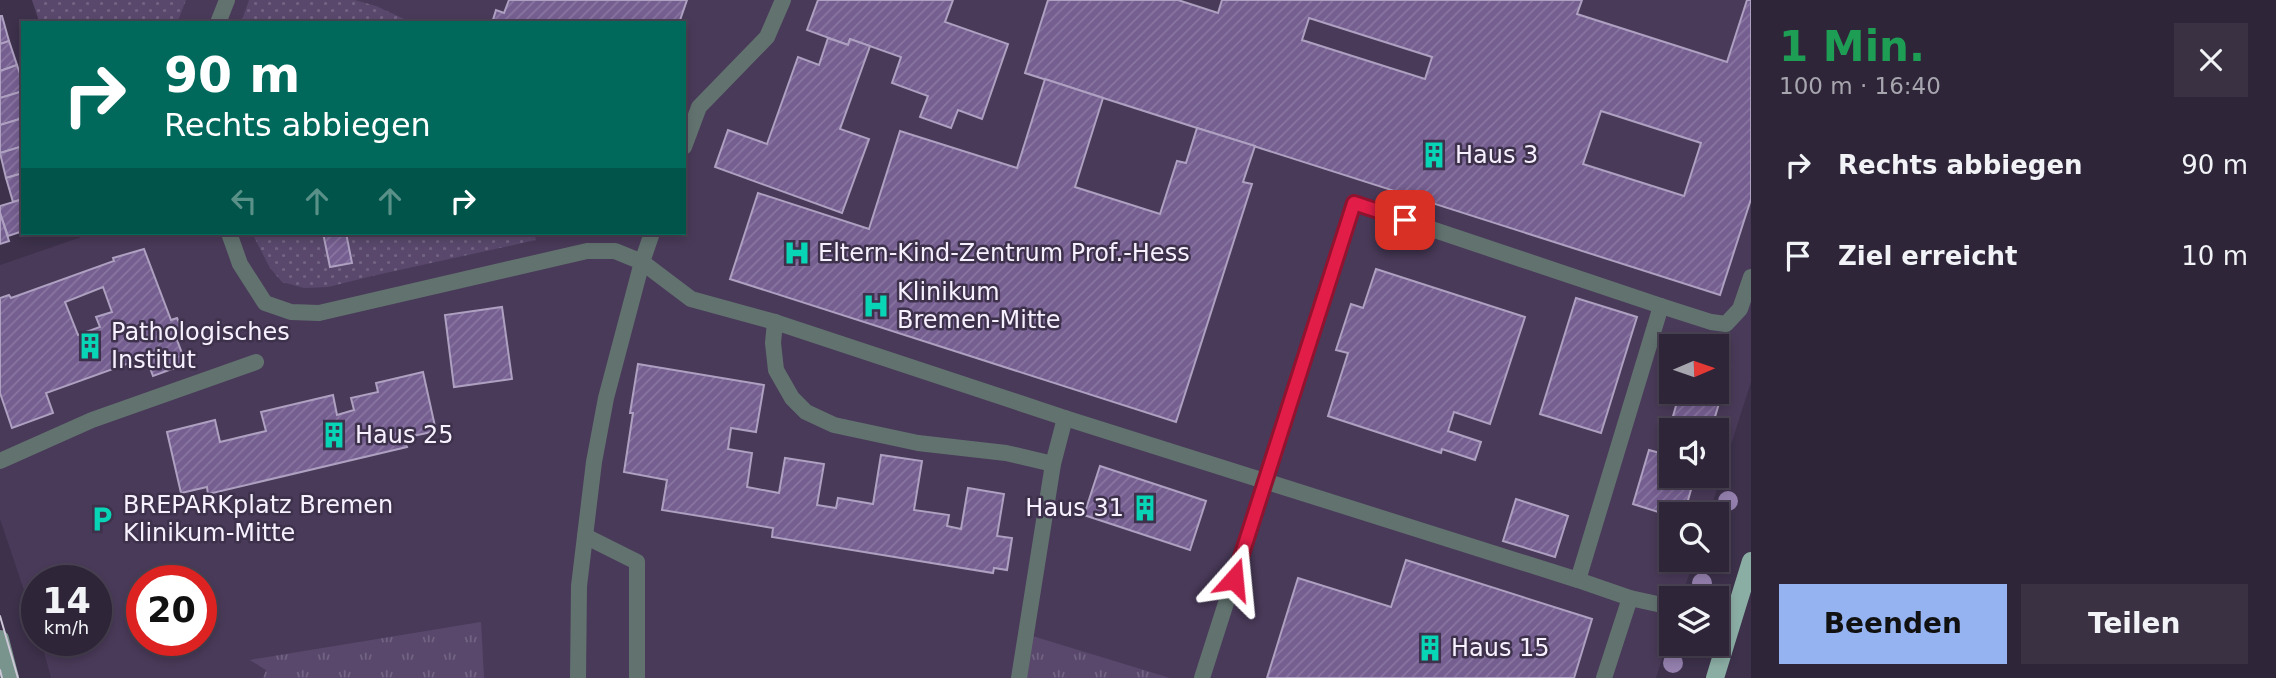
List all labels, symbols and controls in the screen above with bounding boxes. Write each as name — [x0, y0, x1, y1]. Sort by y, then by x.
text: 1 Min. — [1779, 22, 1925, 71]
button: close — [2174, 23, 2248, 97]
text: 90 m — [164, 47, 300, 104]
icon: right — [49, 49, 140, 140]
text: 100 m · 16:40 — [1779, 73, 1941, 99]
text: Rechts abbiegen — [164, 106, 431, 144]
building icon: Haus 3 — [1419, 140, 1449, 170]
place label: Haus 3 — [1455, 141, 1538, 169]
icon: right — [1779, 146, 1817, 184]
text: Rechts abbiegen — [1838, 150, 2083, 180]
text: 90 m — [2181, 150, 2248, 180]
icon: left — [225, 182, 263, 220]
icon: ahead — [298, 182, 336, 220]
icon: ahead — [371, 182, 409, 220]
icon: right — [444, 182, 482, 220]
pin — [1375, 190, 1435, 250]
icon: arrive — [1386, 201, 1424, 239]
icon: arrive — [1779, 237, 1817, 275]
hospital icon: Eltern-Kind-Zentrum Prof.-Hess — [782, 238, 812, 268]
place label: Eltern-Kind-Zentrum Prof.-Hess — [818, 239, 1190, 267]
text: Ziel erreicht — [1838, 241, 2018, 271]
text: 10 m — [2181, 241, 2248, 271]
place label: Klinikum Bremen-Mitte — [897, 278, 1061, 334]
hospital icon: Klinikum Bremen-Mitte — [861, 291, 891, 321]
place label: Pathologisches Institut — [111, 318, 290, 374]
building icon: Pathologisches Institut — [75, 331, 105, 361]
north arrow — [1659, 334, 1729, 404]
map controls — [1659, 334, 1729, 656]
button: sound — [1659, 418, 1729, 488]
building icon: Haus 25 — [319, 420, 349, 450]
place label: Haus 25 — [355, 421, 454, 449]
place label: BREPARKplatz Bremen Klinikum-Mitte — [123, 491, 393, 547]
building icon: Haus 31 — [1130, 493, 1160, 523]
place label: Haus 31 — [1025, 494, 1124, 522]
button: search — [1659, 502, 1729, 572]
parking icon: BREPARKplatz Bremen Klinikum-Mitte — [87, 504, 117, 534]
position arrow — [1197, 542, 1271, 616]
speed limit sign: 20 — [126, 565, 217, 656]
text: 14 — [42, 581, 91, 621]
button: Beenden — [1779, 584, 2007, 664]
button: Teilen — [2021, 584, 2248, 664]
button: layers — [1659, 586, 1729, 656]
text: km/h — [44, 617, 89, 638]
building icon: Haus 15 — [1415, 633, 1445, 663]
place label: Haus 15 — [1451, 634, 1550, 662]

